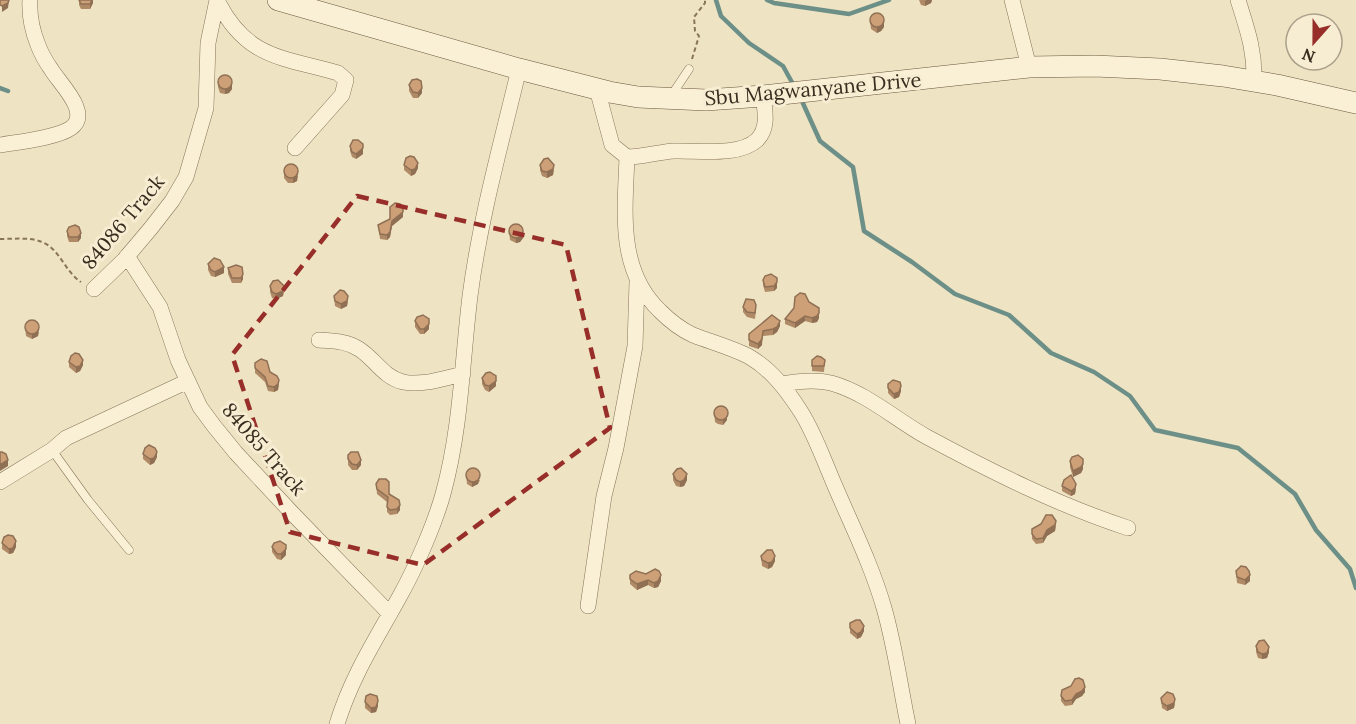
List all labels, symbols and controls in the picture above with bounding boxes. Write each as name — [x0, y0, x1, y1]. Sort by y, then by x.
north arrow — [1284, 12, 1344, 72]
text: N — [1299, 44, 1318, 68]
street label: Sbu Magwanyane Drive — [704, 67, 922, 110]
street label: 84086 Track — [76, 169, 169, 274]
street label: 84085 Track — [217, 397, 312, 500]

